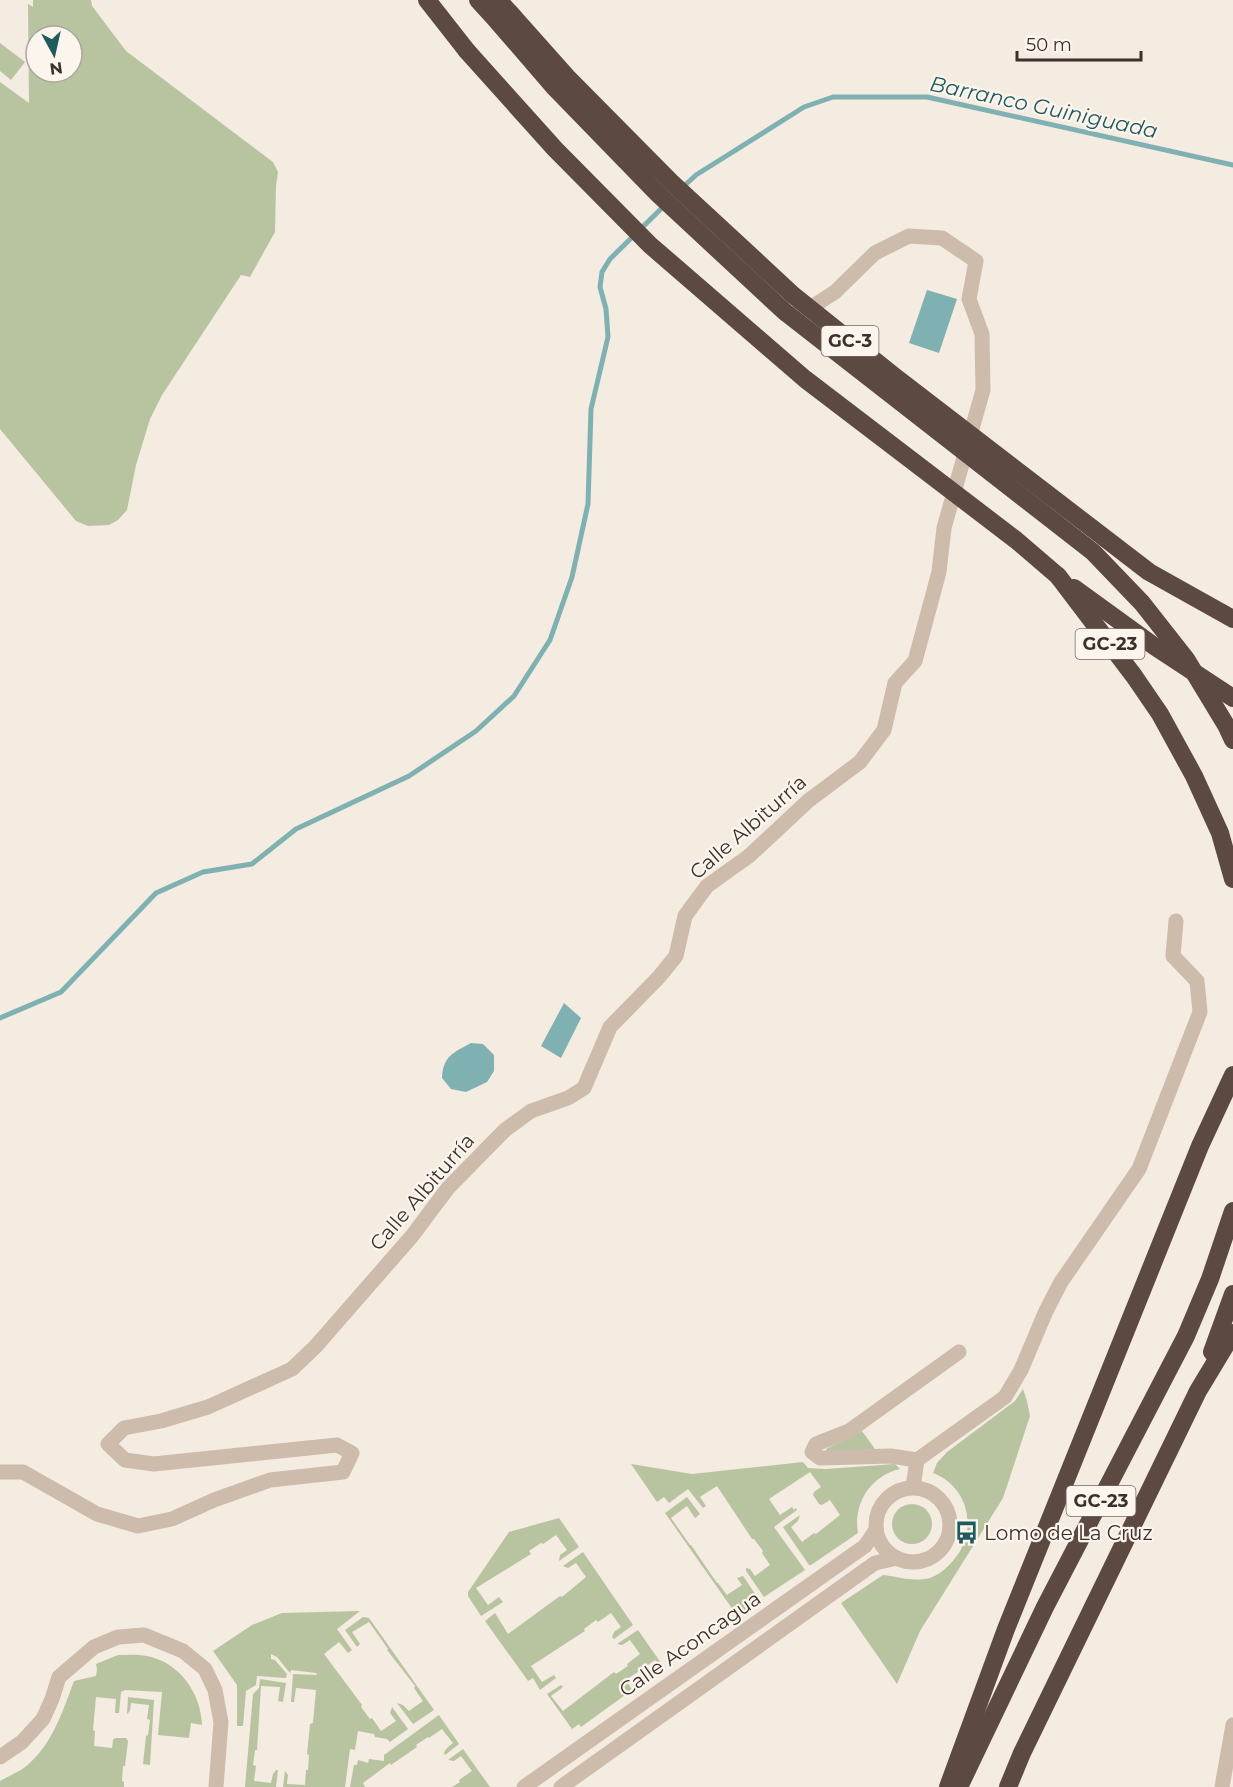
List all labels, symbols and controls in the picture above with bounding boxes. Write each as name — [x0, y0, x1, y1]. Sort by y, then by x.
north arrow — [24, 24, 84, 84]
scale bar — [1017, 24, 1142, 62]
text: 50 m — [1026, 34, 1072, 56]
text: N — [48, 58, 64, 79]
water label: Barranco Guiniguada — [928, 71, 1160, 143]
road number: GC-3 — [822, 326, 878, 356]
road number: GC-23 — [1076, 629, 1144, 659]
street label: Calle Albiturría — [685, 770, 811, 884]
street label: Calle Albiturría — [365, 1129, 479, 1255]
road number: GC-23 — [1066, 1486, 1136, 1516]
bus stop icon: Lomo de La Cruz — [953, 1520, 979, 1546]
place label: Lomo de La Cruz — [984, 1521, 1153, 1545]
street label: Calle Aconcagua — [615, 1586, 765, 1702]

